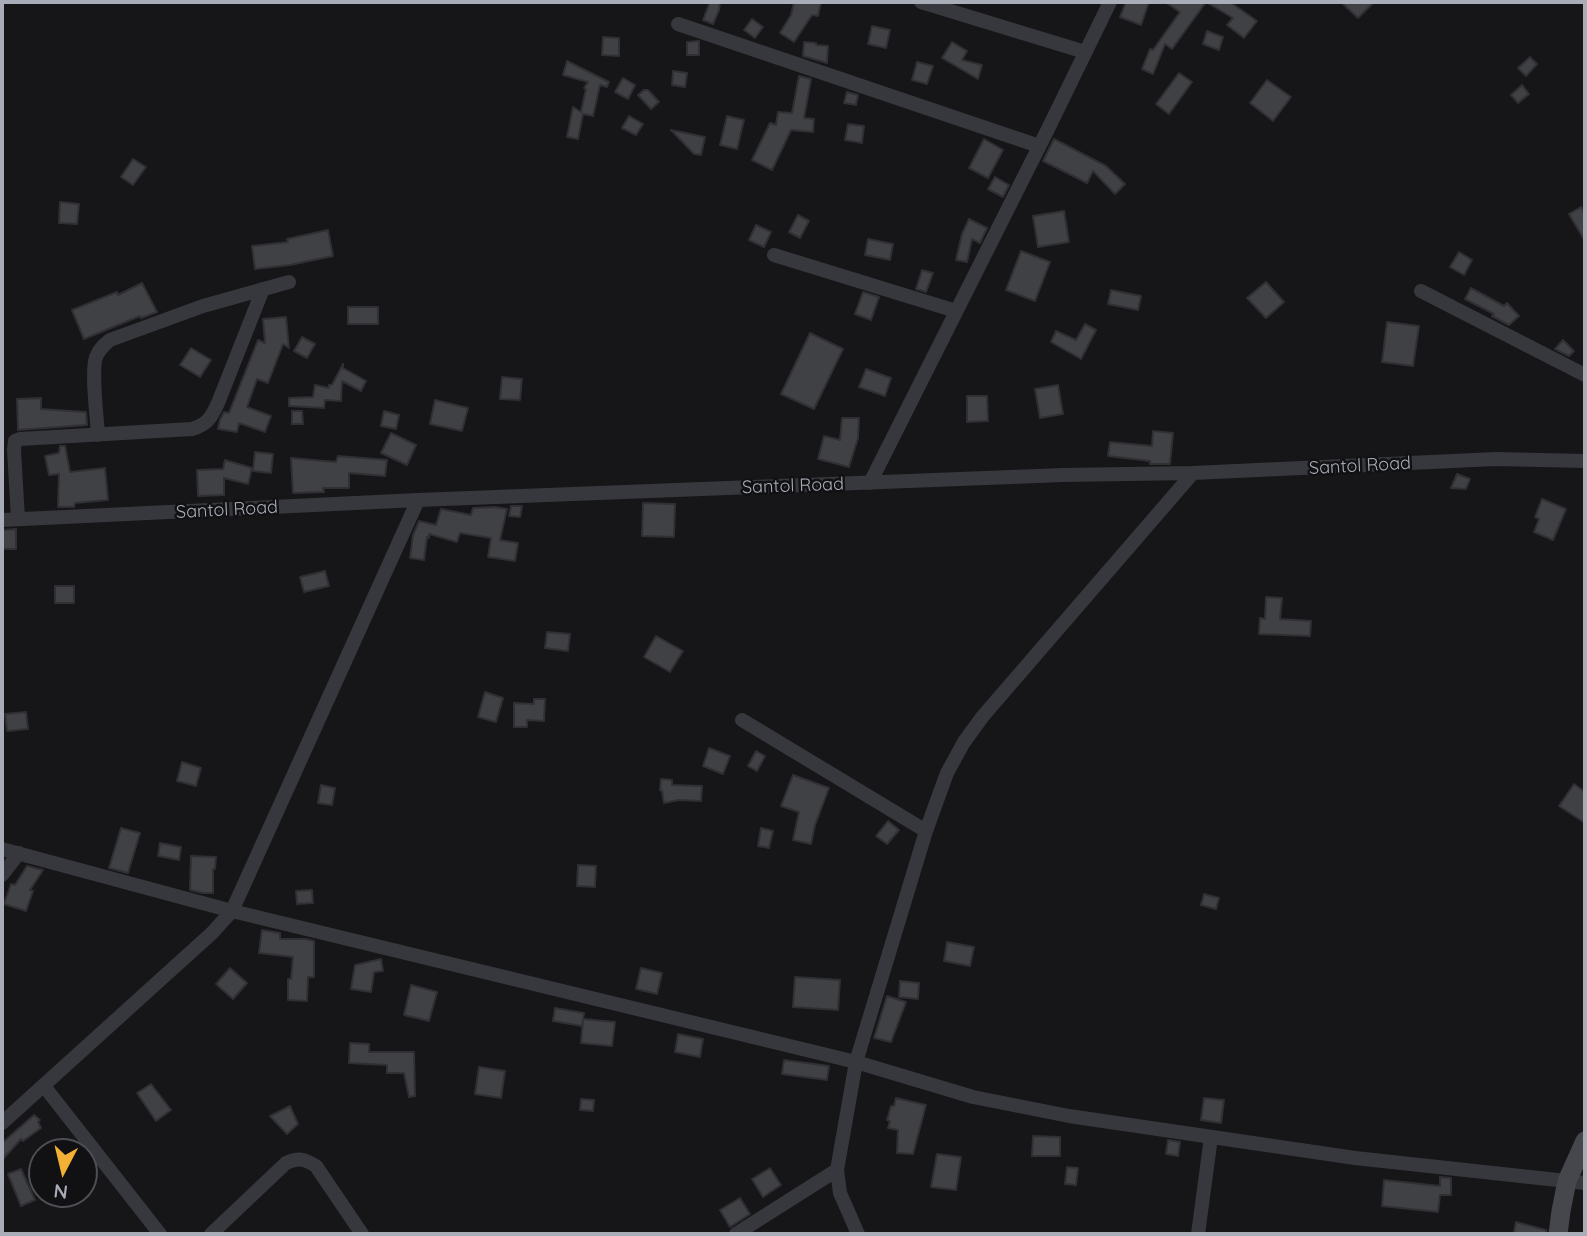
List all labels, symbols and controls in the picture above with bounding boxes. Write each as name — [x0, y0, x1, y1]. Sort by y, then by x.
street label: Santol Road — [1308, 453, 1412, 479]
street label: Santol Road — [742, 473, 844, 499]
street label: Santol Road — [175, 497, 279, 523]
north arrow — [28, 1138, 98, 1208]
text: N — [52, 1179, 69, 1205]

